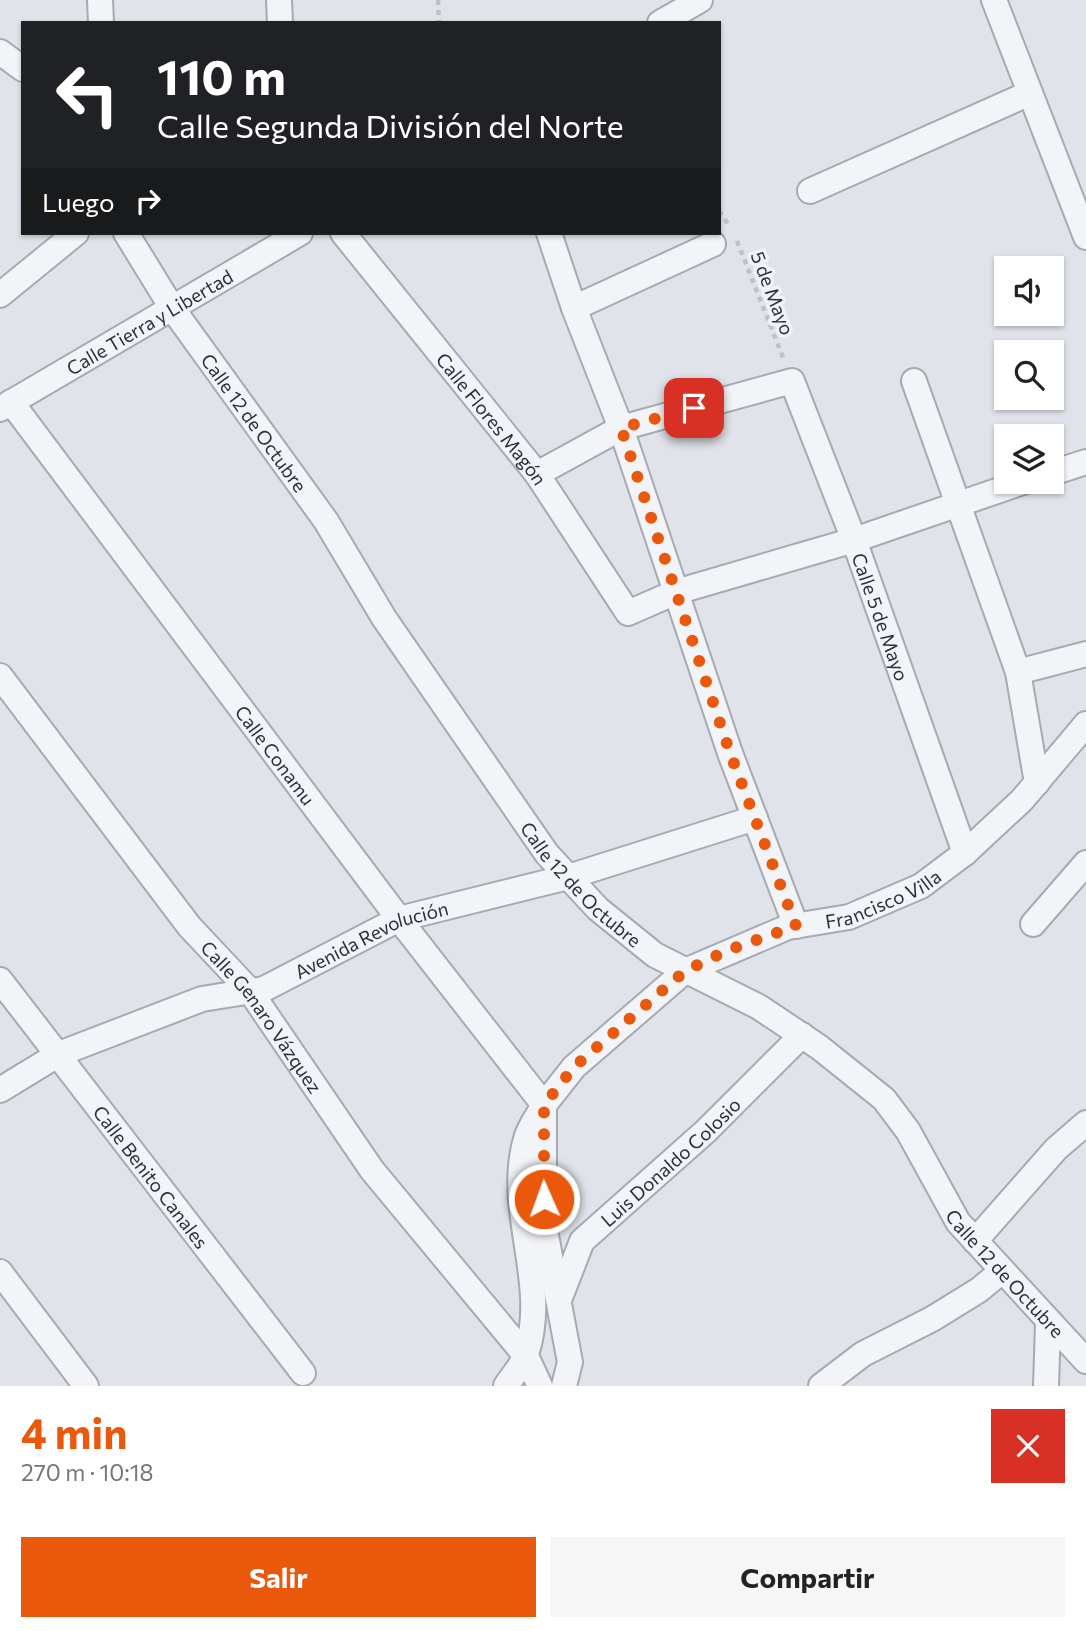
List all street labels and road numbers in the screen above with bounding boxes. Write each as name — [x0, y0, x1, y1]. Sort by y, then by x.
street label: 5 de Mayo — [747, 248, 799, 338]
street label: Calle Tierra y Libertad — [62, 264, 236, 379]
street label: Calle Flores Magón — [432, 348, 552, 489]
street label: Calle 12 de Octubre — [197, 349, 312, 496]
street label: Calle 5 de Mayo — [848, 550, 914, 684]
street label: Calle Conamu — [231, 700, 321, 809]
street label: Calle 12 de Octubre — [516, 817, 646, 951]
street label: Francisco Villa — [823, 864, 945, 932]
street label: Avenida Revolución — [290, 896, 451, 983]
street label: Calle Genaro Vázquez — [197, 935, 327, 1097]
street label: Luis Donaldo Colosio — [595, 1092, 745, 1231]
street label: Calle Benito Canales — [89, 1100, 214, 1252]
street label: Calle 12 de Octubre — [942, 1205, 1070, 1342]

